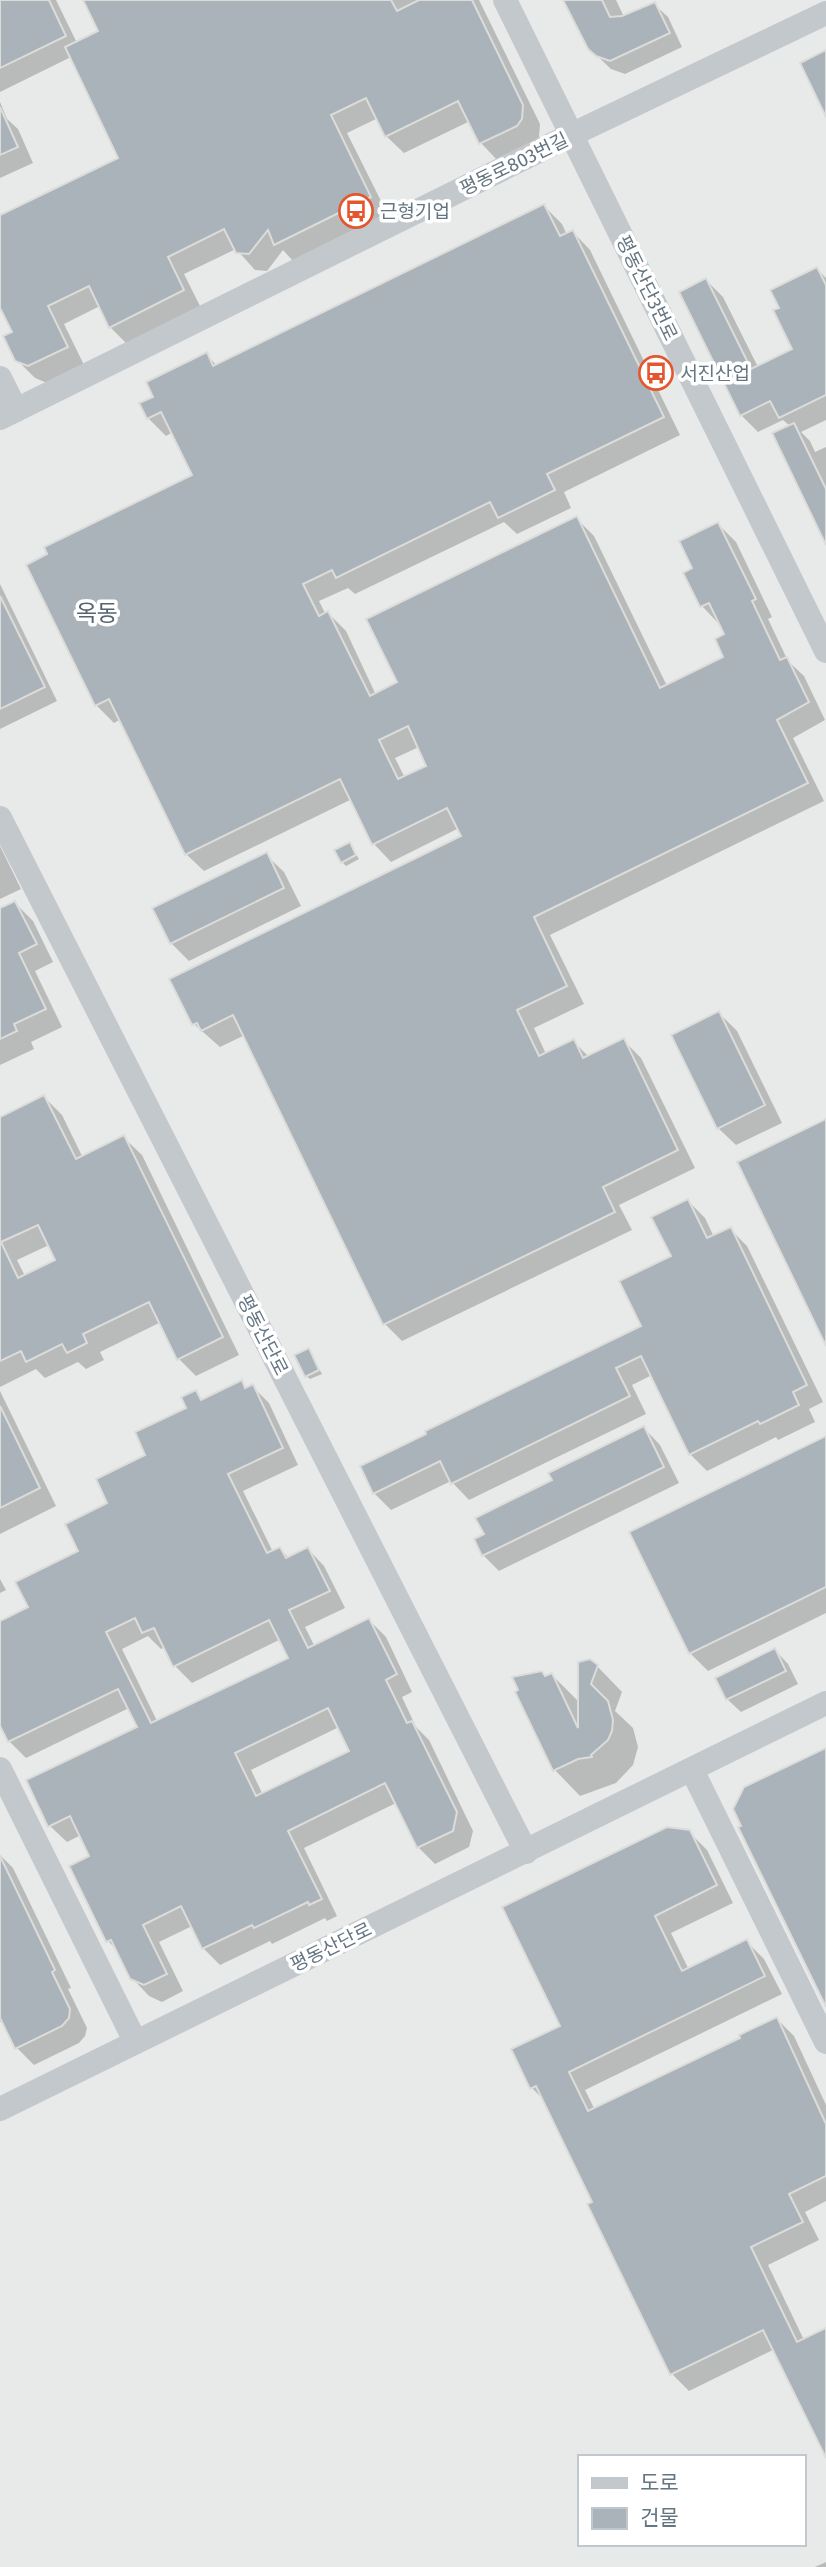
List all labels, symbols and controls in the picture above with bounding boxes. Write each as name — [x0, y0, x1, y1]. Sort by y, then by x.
street label: 평동로803번길 — [456, 128, 572, 200]
bus stop icon: 근형기업 — [337, 192, 375, 230]
place label: 근형기업 — [380, 200, 450, 223]
street label: 평동산단3번로 — [612, 232, 682, 344]
bus stop icon: 서진산업 — [637, 354, 675, 392]
place label: 서진산업 — [680, 362, 750, 385]
district label: 옥동 — [76, 599, 118, 627]
street label: 평동산단로 — [233, 1291, 293, 1379]
street label: 평동산단로 — [287, 1918, 375, 1976]
legend — [578, 2455, 805, 2546]
text: 도로 — [640, 2470, 679, 2496]
text: 건물 — [640, 2505, 679, 2531]

